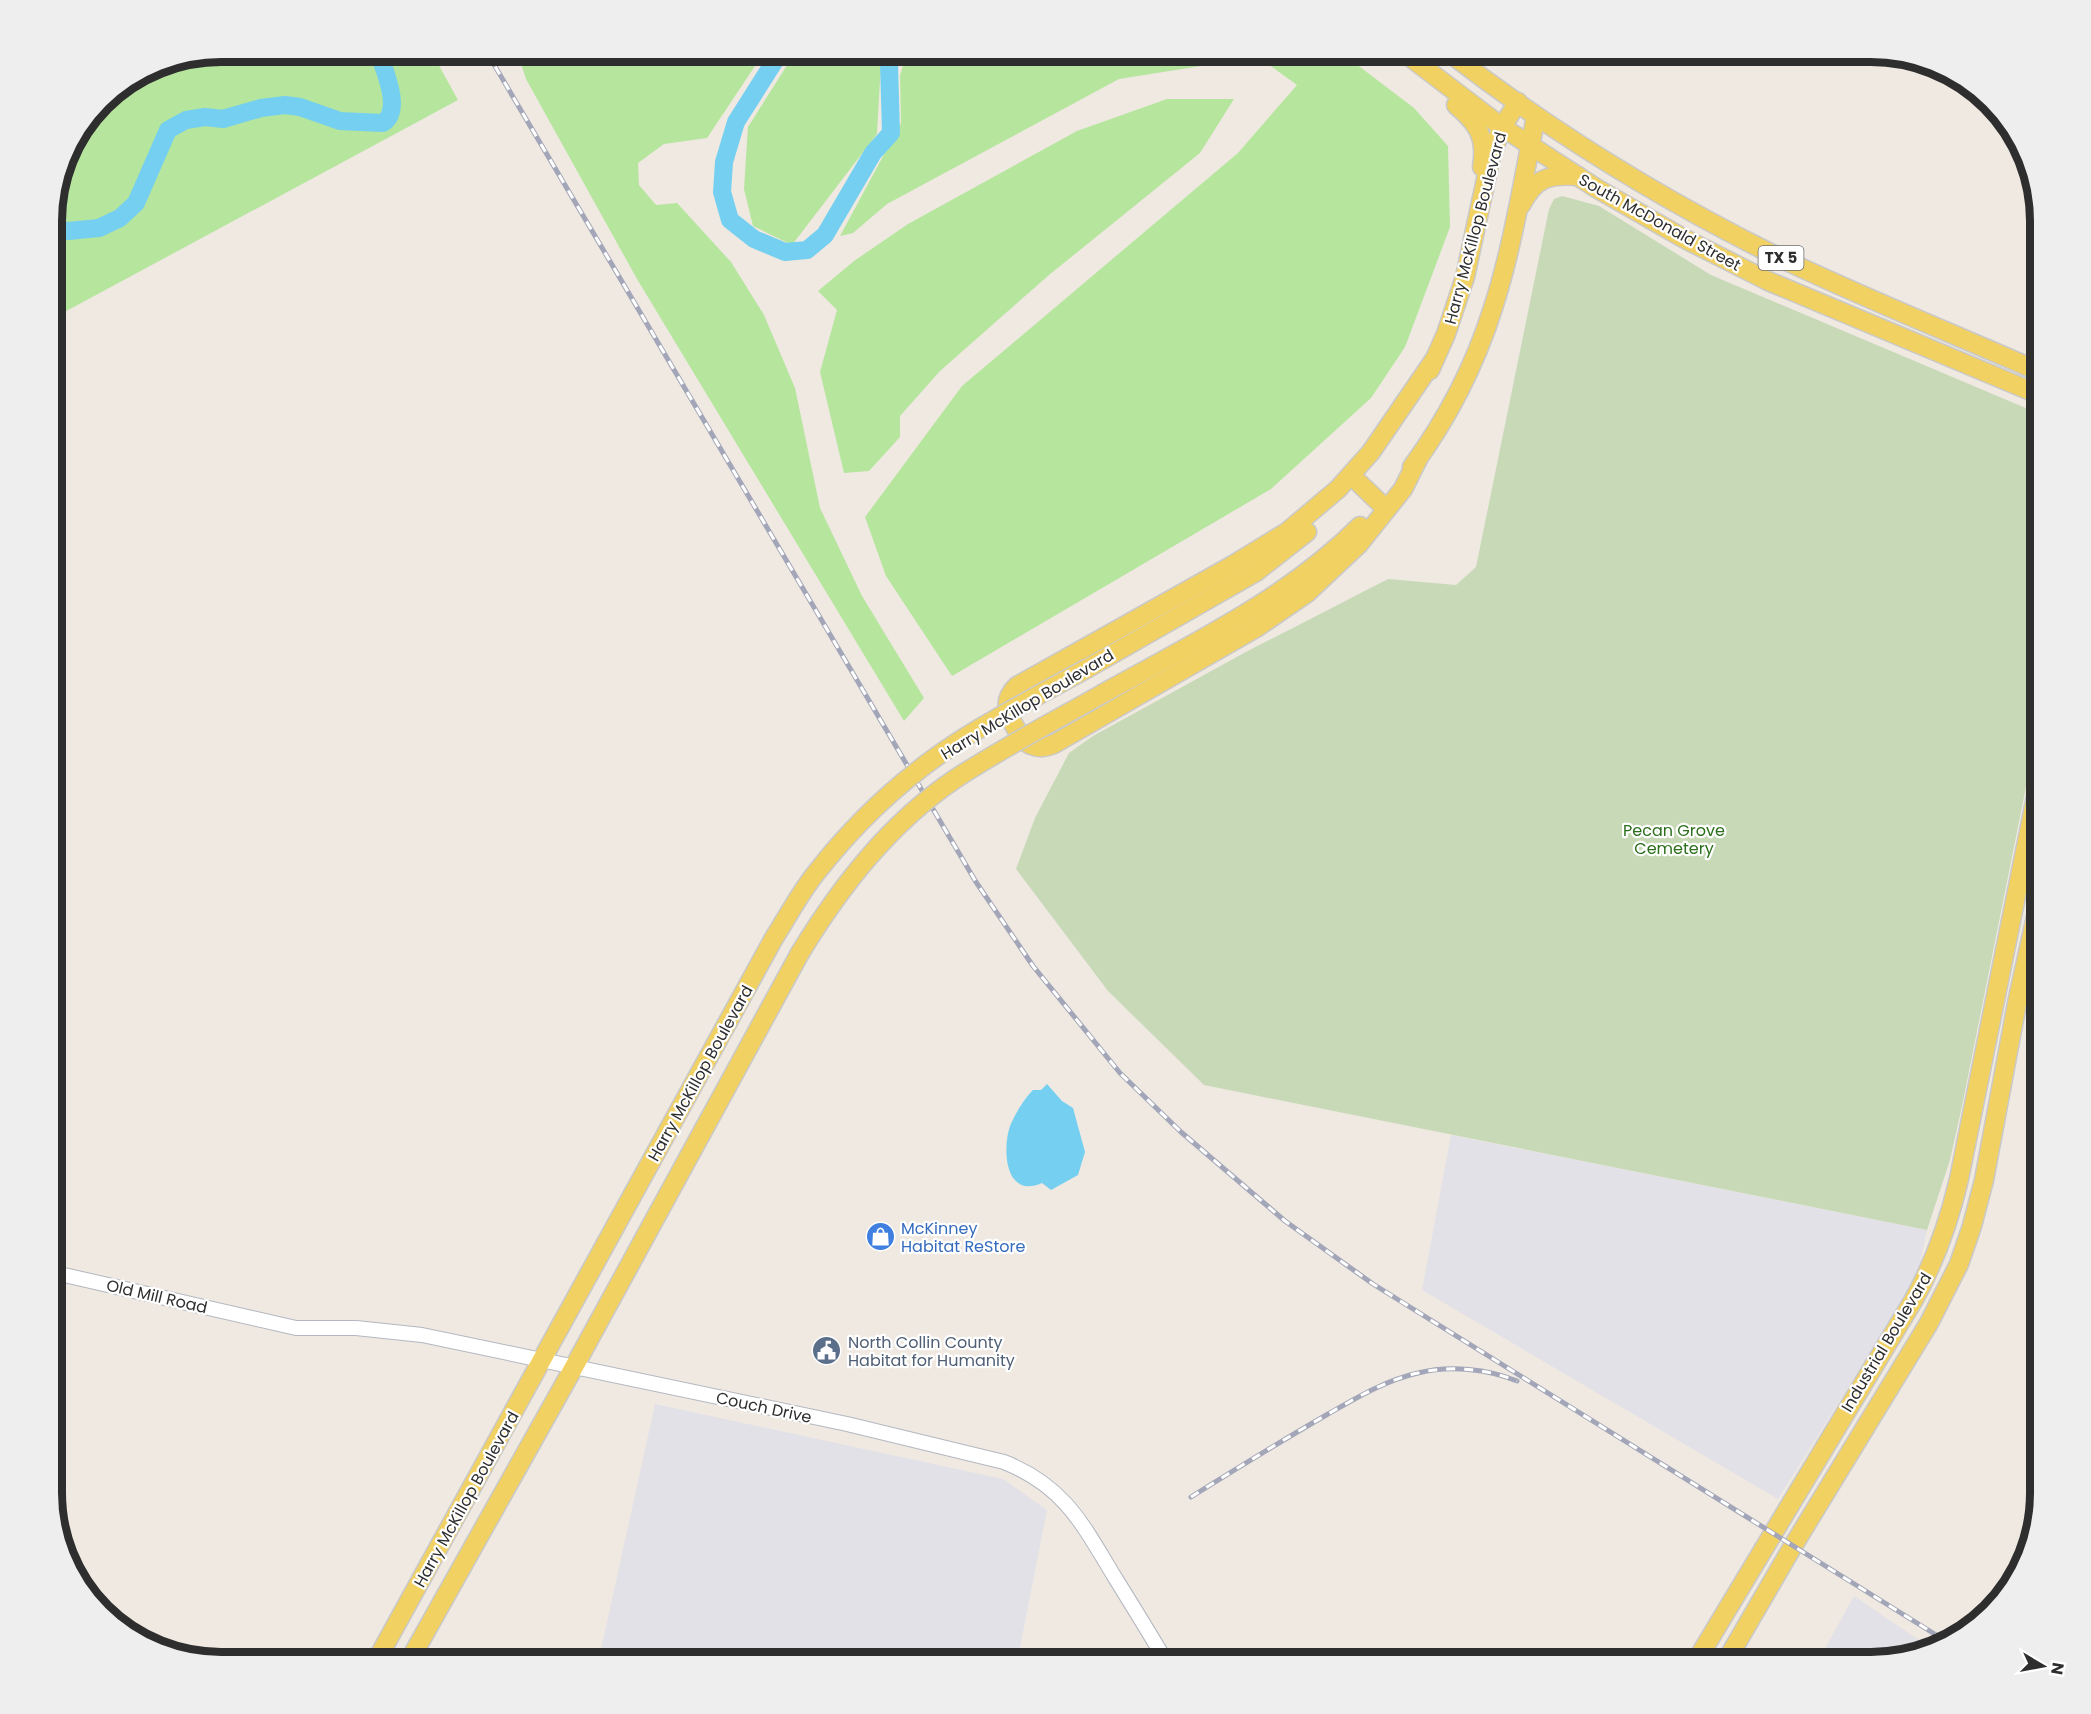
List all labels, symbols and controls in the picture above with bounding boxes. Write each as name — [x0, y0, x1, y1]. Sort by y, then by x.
street label: Harry McKillop Boulevard — [1439, 130, 1512, 327]
street label: South McDonald Street — [1575, 168, 1745, 277]
road number: TX 5 — [1758, 246, 1804, 270]
street label: Harry McKillop Boulevard — [936, 644, 1118, 765]
park label: Pecan Grove Cemetery — [1623, 819, 1725, 860]
street label: Harry McKillop Boulevard — [642, 981, 759, 1165]
place label: McKinney Habitat ReStore — [901, 1217, 1025, 1258]
shop icon: McKinney Habitat ReStore — [864, 1221, 896, 1253]
street label: Industrial Boulevard — [1836, 1268, 1937, 1416]
street label: Old Mill Road — [104, 1274, 210, 1319]
place label: North Collin County Habitat for Humanity — [848, 1331, 1015, 1372]
public building icon: North Collin County Habitat for Humanity — [811, 1335, 843, 1367]
street label: Couch Drive — [714, 1386, 814, 1429]
street label: Harry McKillop Boulevard — [408, 1407, 525, 1591]
north arrow — [2013, 1636, 2073, 1696]
text: N — [2045, 1661, 2070, 1676]

